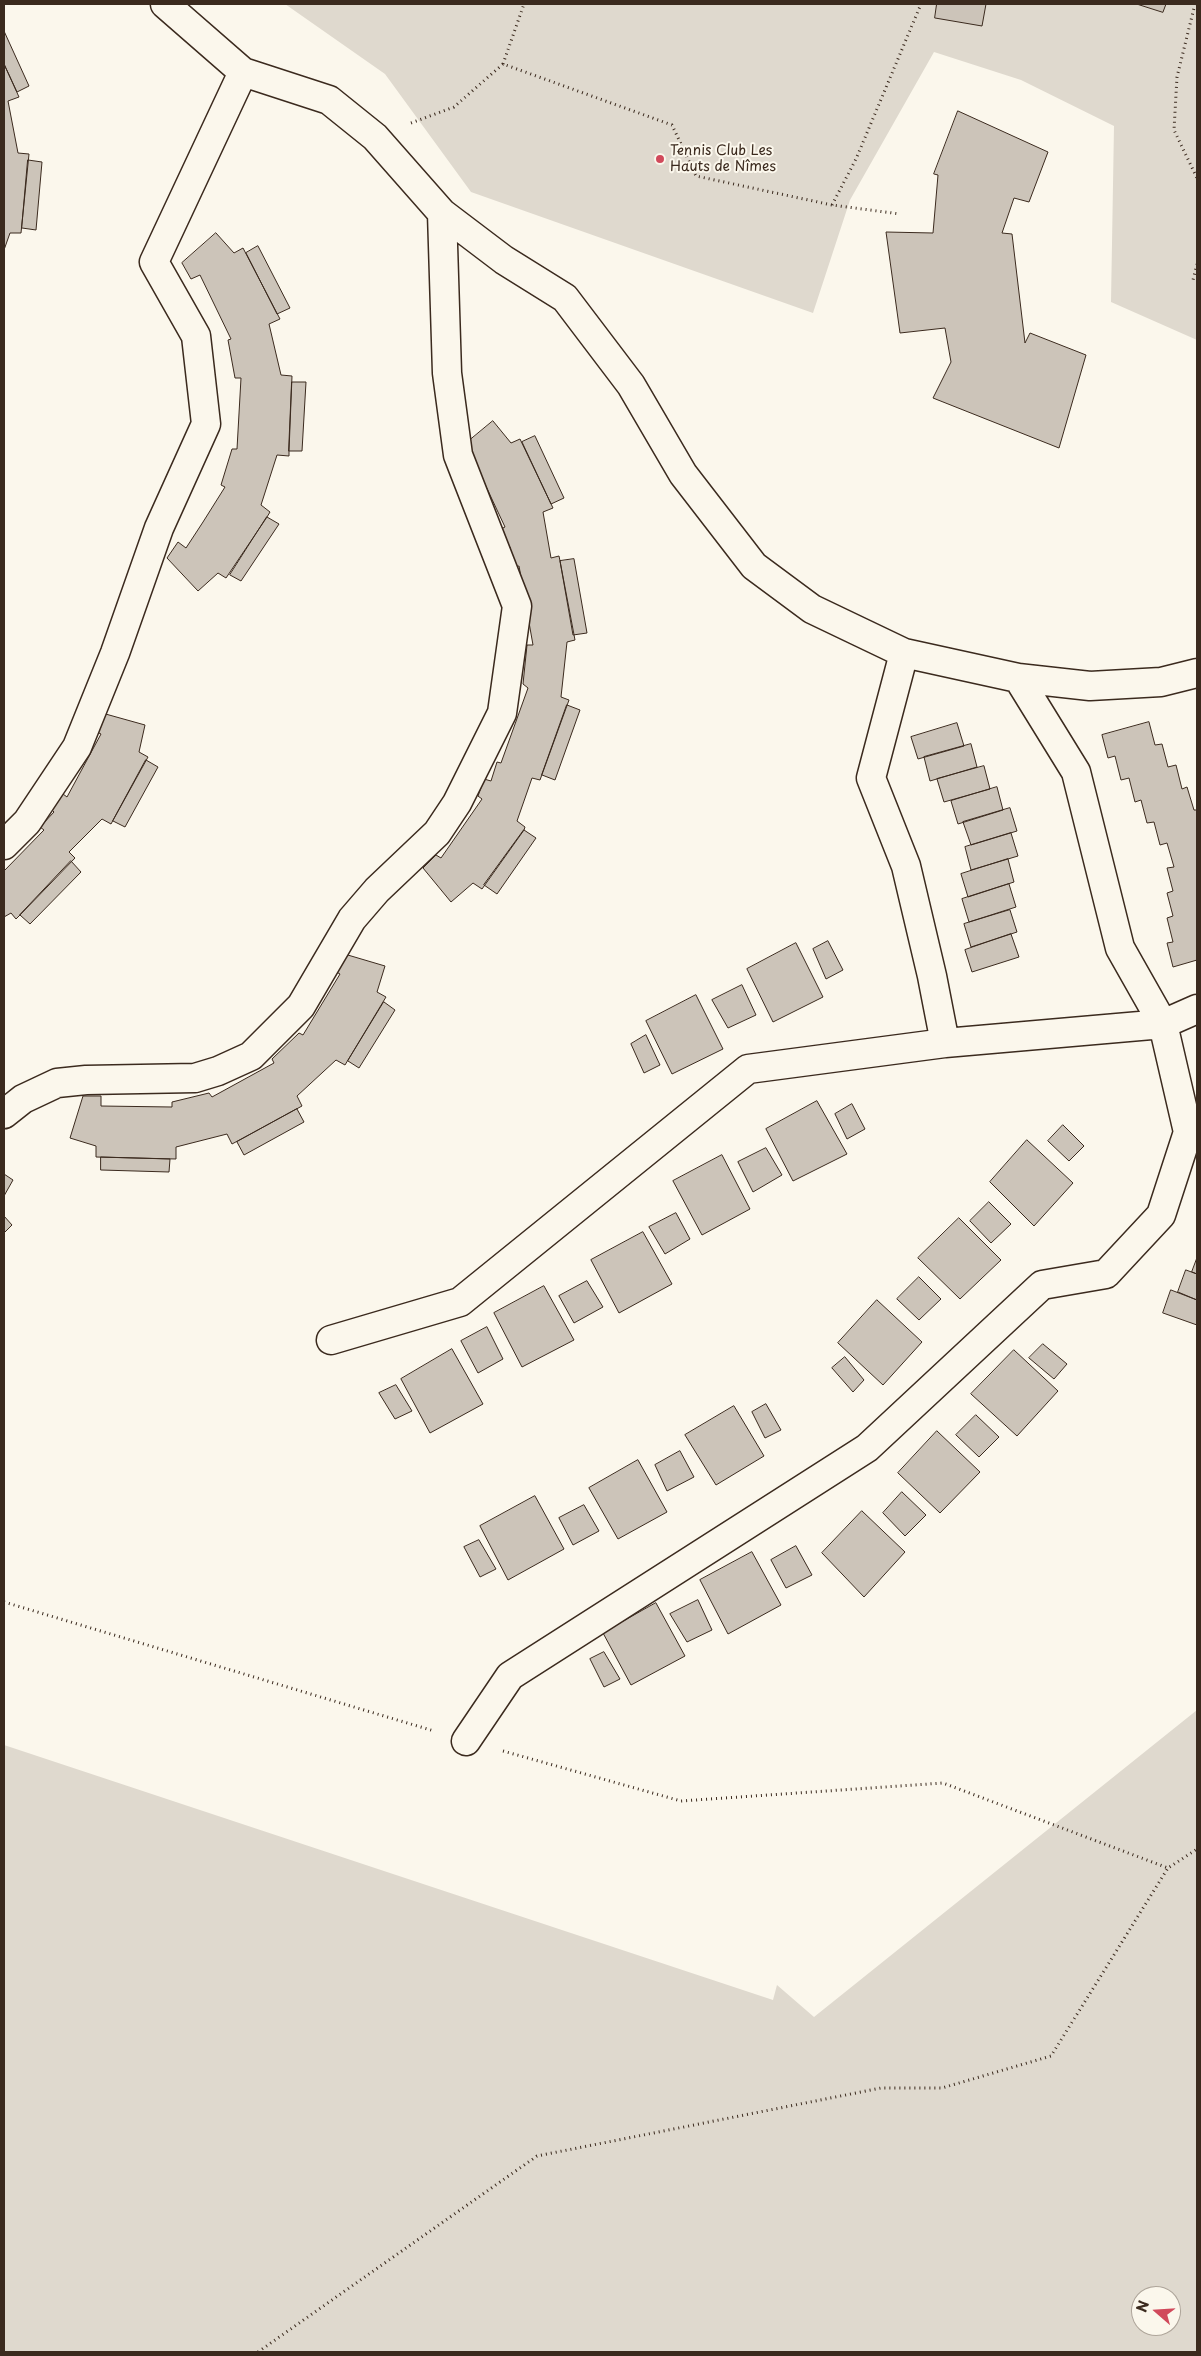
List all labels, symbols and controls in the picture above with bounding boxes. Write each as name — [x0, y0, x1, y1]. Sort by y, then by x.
place label: Tennis Club Les Hauts de Nîmes — [670, 143, 776, 176]
marker: Tennis Club Les Hauts de Nîmes — [654, 153, 666, 165]
north arrow — [1131, 2286, 1181, 2336]
text: N — [1131, 2298, 1154, 2315]

